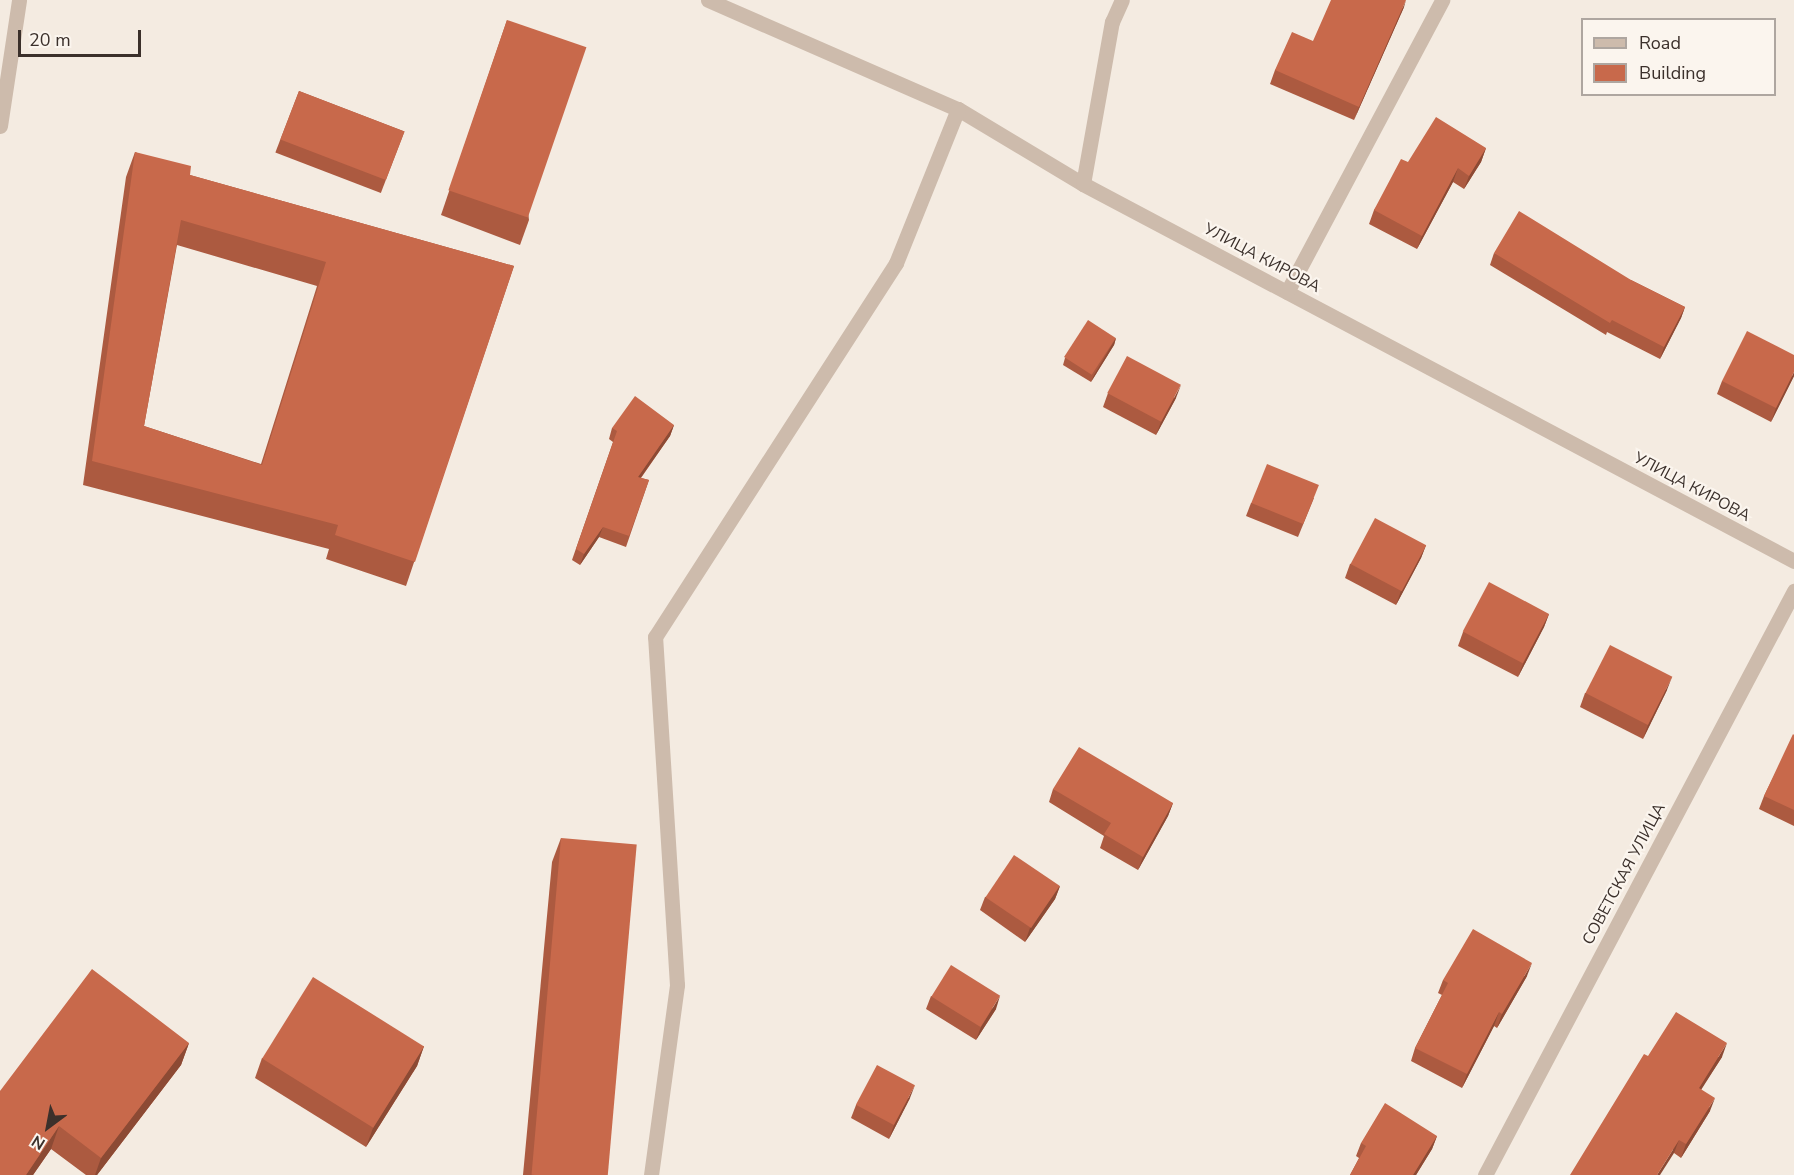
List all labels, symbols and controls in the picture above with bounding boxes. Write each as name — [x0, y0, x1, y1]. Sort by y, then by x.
scale bar — [21, 18, 144, 56]
legend — [1581, 18, 1776, 96]
text: 20 m — [29, 28, 71, 52]
text: Road — [1639, 31, 1681, 55]
text: Building — [1639, 61, 1706, 85]
street label: УЛИЦА КИРОВА — [1201, 219, 1323, 297]
street label: УЛИЦА КИРОВА — [1631, 448, 1753, 526]
street label: СОВЕТСКАЯ УЛИЦА — [1579, 800, 1669, 948]
north arrow — [18, 1097, 78, 1157]
text: N — [28, 1130, 49, 1155]

